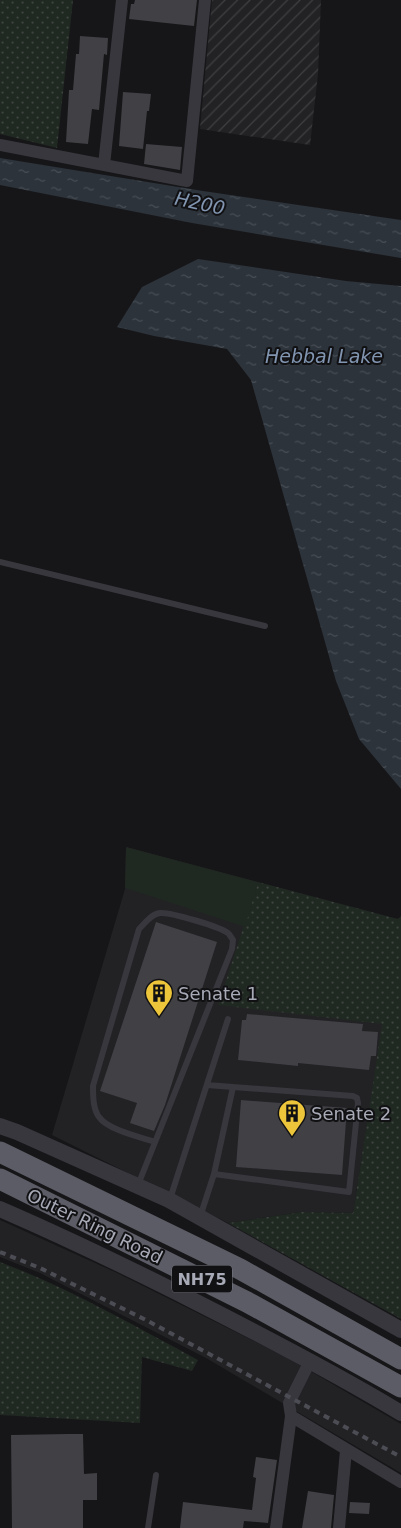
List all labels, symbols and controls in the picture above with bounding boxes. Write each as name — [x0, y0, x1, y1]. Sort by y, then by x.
water label: H200 — [173, 187, 227, 219]
water label: Hebbal Lake — [265, 345, 383, 367]
building icon: Senate 1 — [144, 978, 174, 1017]
place label: Senate 1 — [178, 983, 258, 1004]
building icon: Senate 2 — [277, 1098, 307, 1137]
place label: Senate 2 — [311, 1103, 391, 1124]
street label: Outer Ring Road — [24, 1184, 166, 1268]
road number: NH75 — [172, 1266, 232, 1292]

